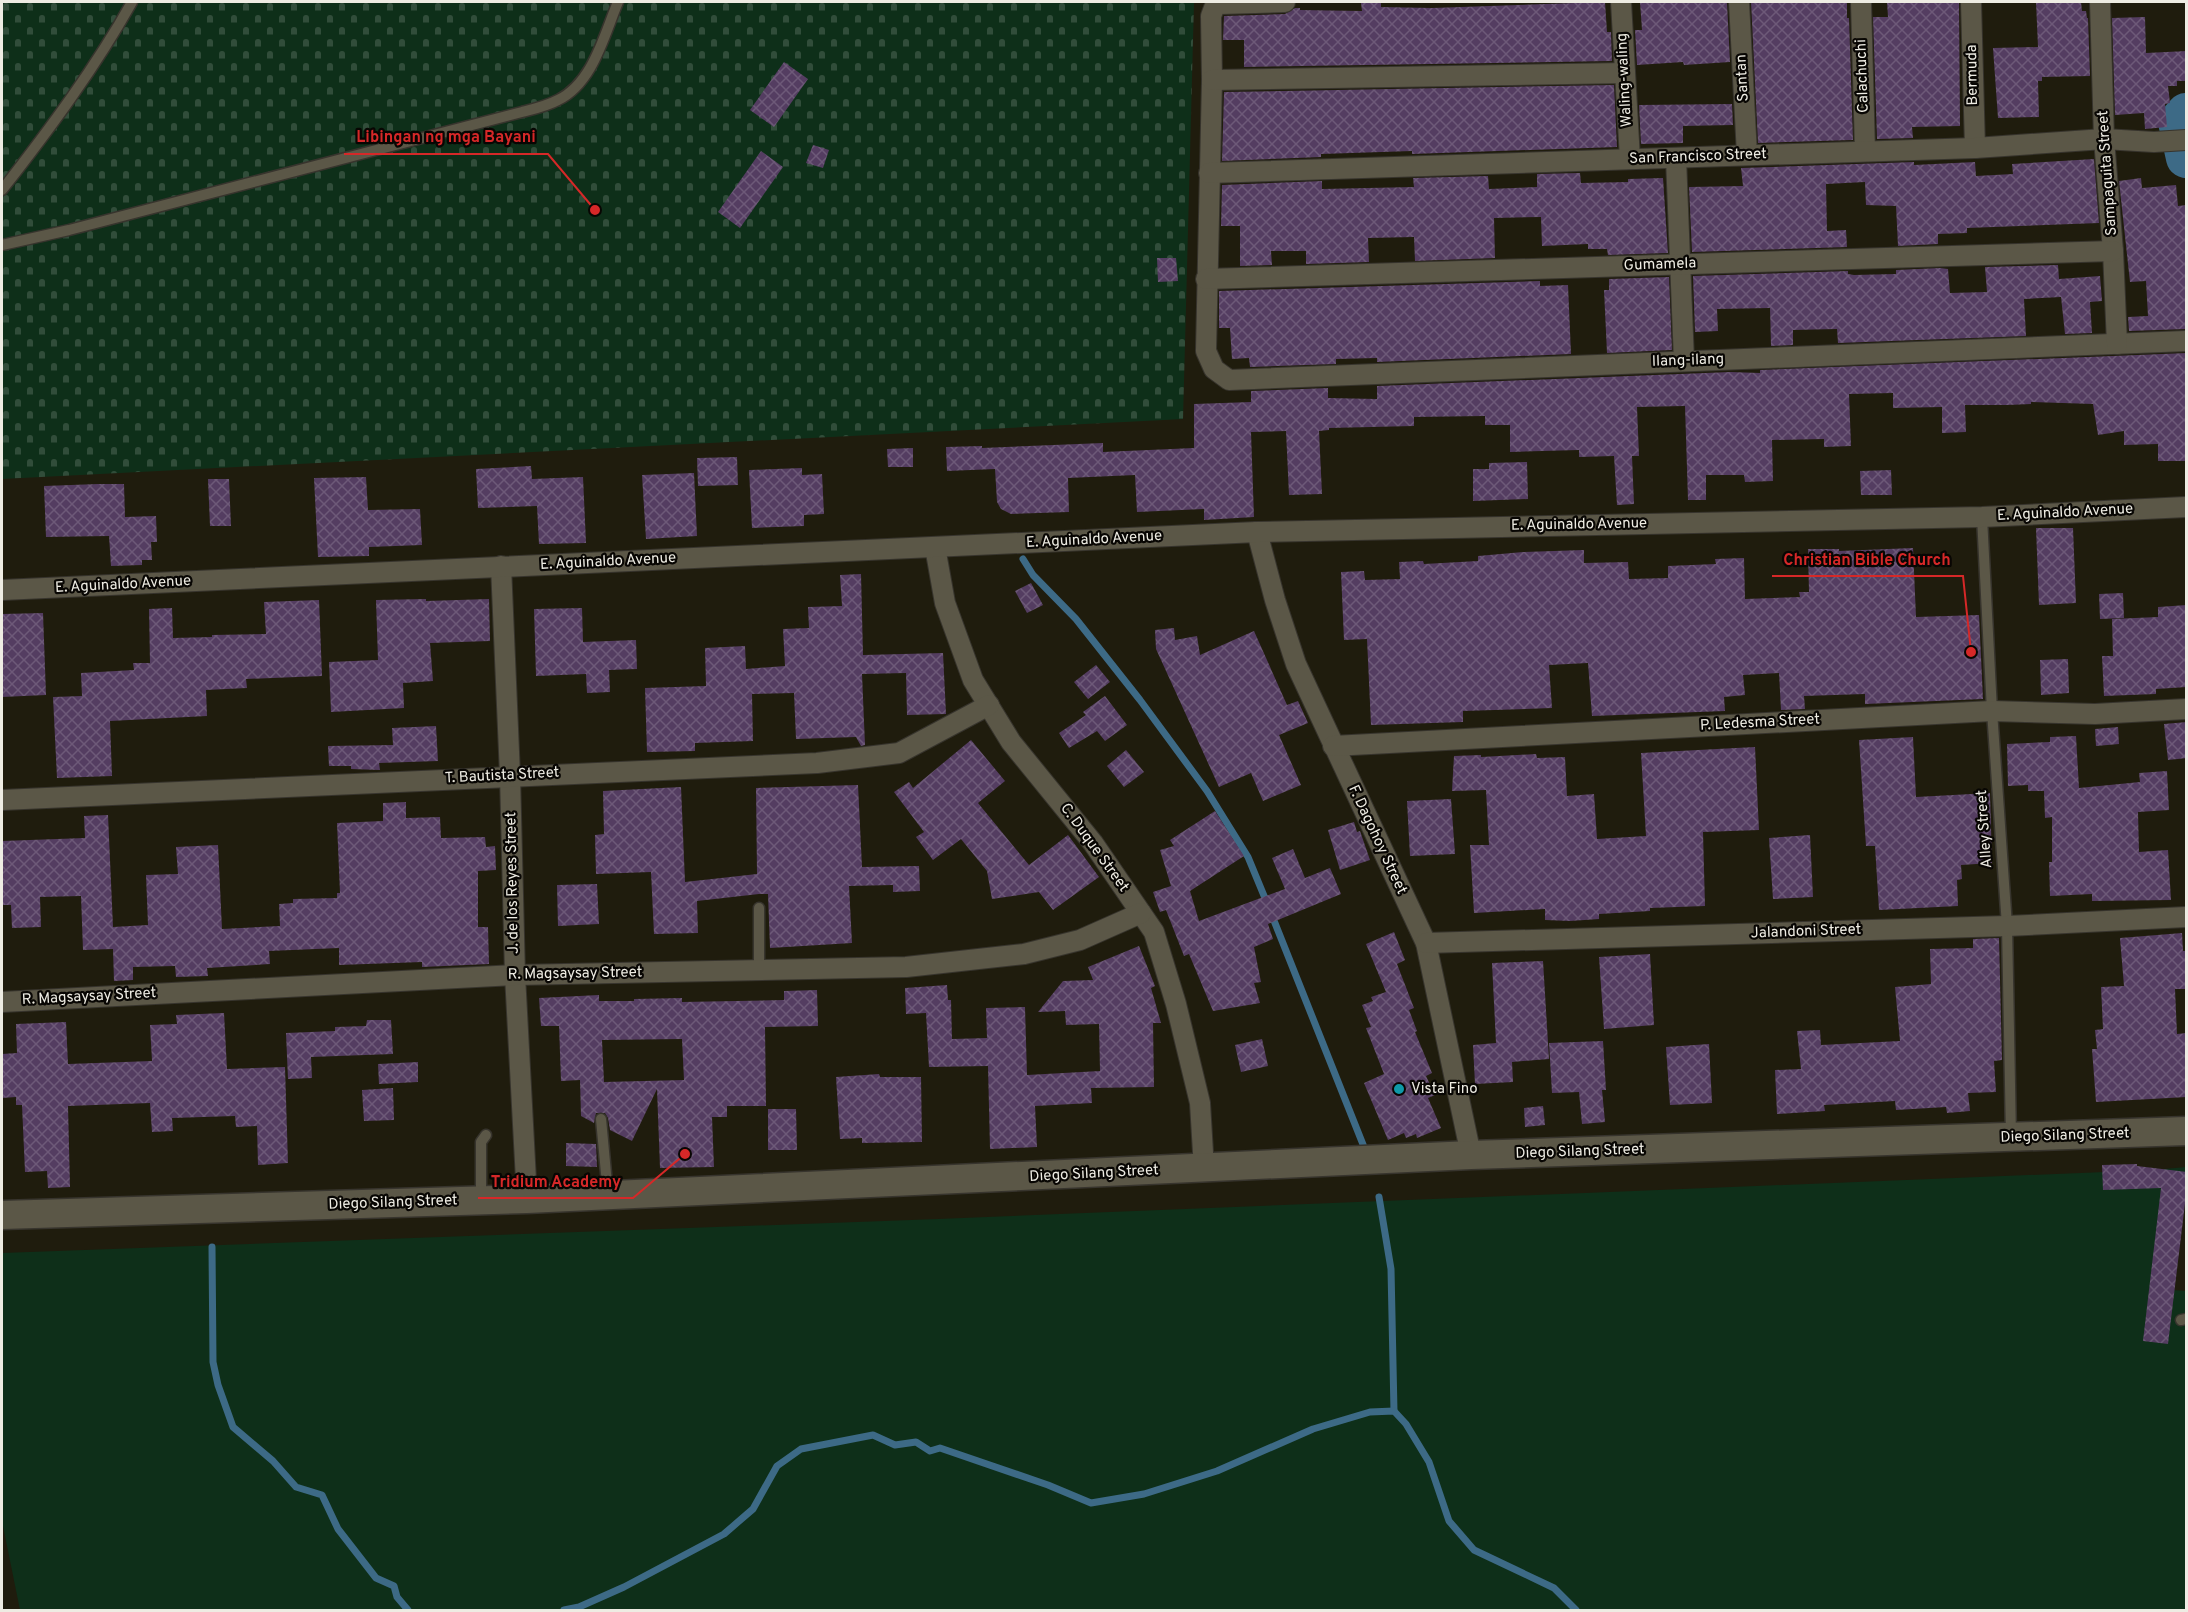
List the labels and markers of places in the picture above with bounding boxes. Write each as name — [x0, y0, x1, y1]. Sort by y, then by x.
callout: Libingan ng mga Bayani — [344, 120, 548, 154]
callout: Christian Bible Church — [1772, 542, 1963, 576]
place label: Vista Fino — [1411, 1080, 1478, 1099]
marker: Vista Fino — [1392, 1082, 1406, 1096]
callout: Tridium Academy — [478, 1164, 633, 1198]

